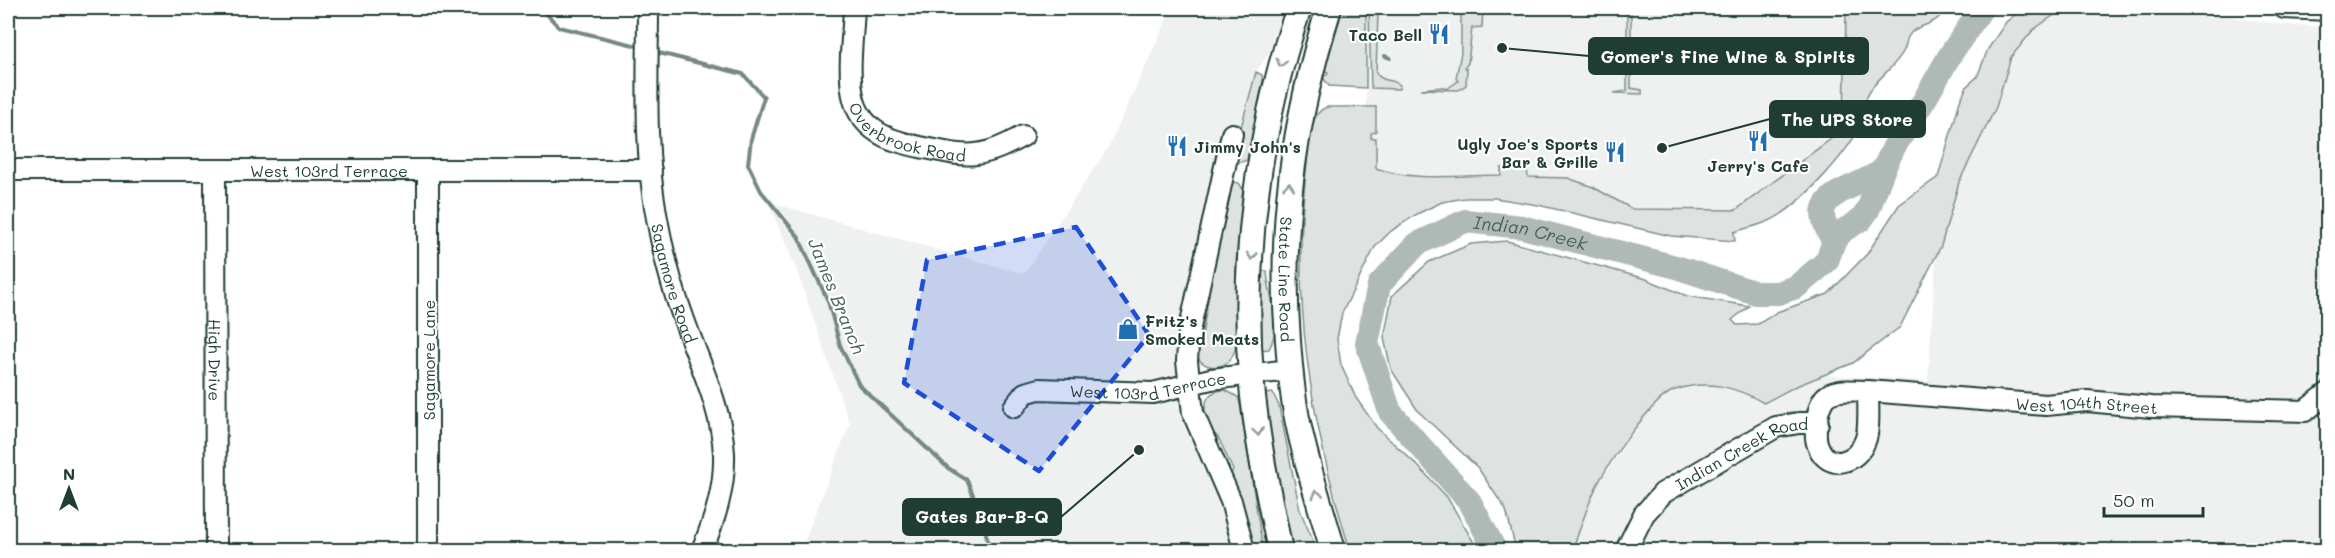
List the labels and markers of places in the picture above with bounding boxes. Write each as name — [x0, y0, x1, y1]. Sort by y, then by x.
restaurant icon: Taco Bell — [1427, 22, 1451, 46]
place label: Taco Bell — [1349, 24, 1422, 45]
callout: Gomer's Fine Wine & Spirits — [1589, 38, 1868, 74]
callout: The UPS Store — [1770, 101, 1925, 137]
restaurant icon: Jerry's Cafe — [1746, 129, 1770, 153]
place label: Ugly Joe's Sports Bar & Grille — [1457, 133, 1598, 172]
restaurant icon: Jimmy John's — [1165, 134, 1189, 158]
place label: Jimmy John's — [1194, 136, 1301, 157]
restaurant icon: Ugly Joe's Sports Bar & Grille — [1603, 140, 1627, 164]
place label: Jerry's Cafe — [1707, 155, 1809, 176]
place label: Fritz's Smoked Meats — [1145, 310, 1259, 349]
shop icon: Fritz's Smoked Meats — [1116, 317, 1140, 341]
callout: Gates Bar-B-Q — [903, 499, 1061, 535]

